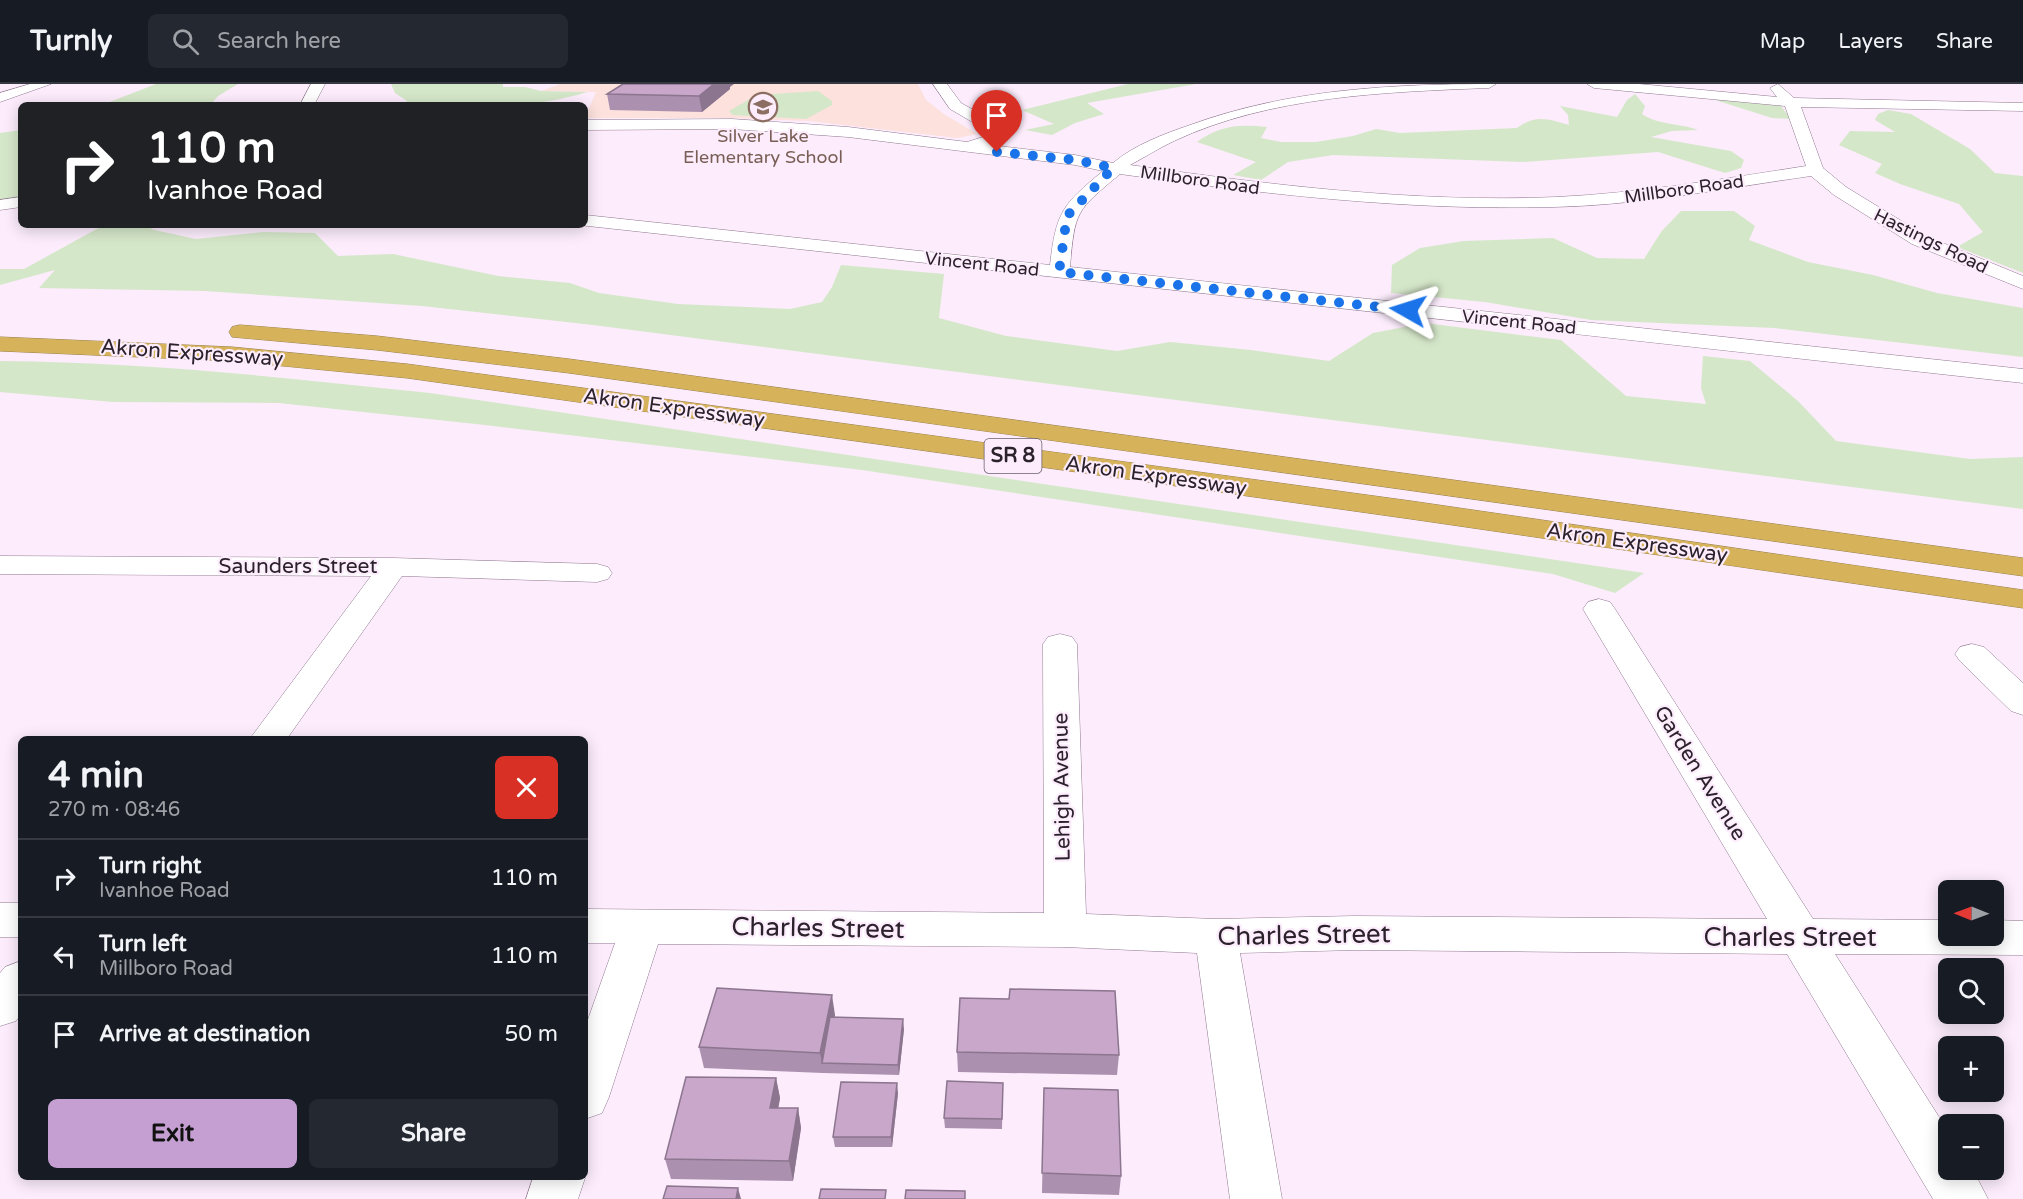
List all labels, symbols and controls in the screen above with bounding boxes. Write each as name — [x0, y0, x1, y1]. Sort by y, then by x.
search box — [148, 14, 568, 68]
text: Turnly — [30, 24, 112, 58]
icon: search — [169, 25, 202, 58]
text: Search here — [217, 28, 341, 54]
text: Map — [1760, 29, 1805, 54]
text: Layers — [1838, 29, 1903, 54]
text: Share — [1936, 29, 1993, 54]
pin — [971, 90, 1022, 152]
school or university icon: Silver Lake Elementary School — [747, 91, 779, 123]
icon: arrive — [980, 99, 1013, 132]
text: 110 m — [147, 123, 276, 174]
place label: Silver Lake Elementary School — [683, 125, 843, 168]
icon: right — [48, 126, 126, 204]
street label: Millboro Road — [1139, 161, 1261, 199]
street label: Millboro Road — [1623, 170, 1745, 208]
text: Ivanhoe Road — [147, 174, 323, 207]
street label: Hastings Road — [1870, 204, 1992, 278]
street label: Vincent Road — [924, 247, 1040, 281]
position arrow — [1376, 278, 1440, 342]
street label: Vincent Road — [1461, 305, 1577, 339]
street label: Akron Expressway — [100, 334, 284, 372]
street label: Akron Expressway — [582, 383, 766, 433]
road number: SR 8 — [984, 439, 1042, 473]
street label: Akron Expressway — [1064, 451, 1248, 501]
street label: Akron Expressway — [1545, 518, 1729, 568]
street label: Saunders Street — [219, 554, 377, 579]
street label: Garden Avenue — [1649, 701, 1751, 845]
street label: Lehigh Avenue — [1048, 712, 1076, 862]
text: 4 min — [48, 754, 144, 797]
button: close — [495, 756, 558, 819]
text: 270 m · 08:46 — [48, 798, 180, 822]
text: Turn right — [99, 853, 201, 879]
icon: right — [48, 862, 81, 895]
text: 110 m — [491, 865, 558, 891]
text: Ivanhoe Road — [99, 879, 230, 903]
north arrow — [1938, 880, 2004, 946]
map controls — [1938, 880, 2004, 1180]
street label: Charles Street — [731, 911, 905, 945]
street label: Charles Street — [1217, 918, 1391, 952]
street label: Charles Street — [1703, 922, 1877, 953]
text: Turn left — [99, 931, 187, 957]
icon: left — [48, 940, 81, 973]
text: 110 m — [491, 943, 558, 969]
text: Millboro Road — [99, 957, 233, 981]
button: search — [1938, 958, 2004, 1024]
icon: arrive — [48, 1018, 81, 1051]
text: Arrive at destination — [99, 1021, 310, 1047]
text: 50 m — [504, 1021, 558, 1047]
button: + — [1938, 1036, 2004, 1102]
button: Exit — [48, 1099, 297, 1168]
button: Share — [309, 1099, 558, 1168]
button: − — [1938, 1114, 2004, 1180]

